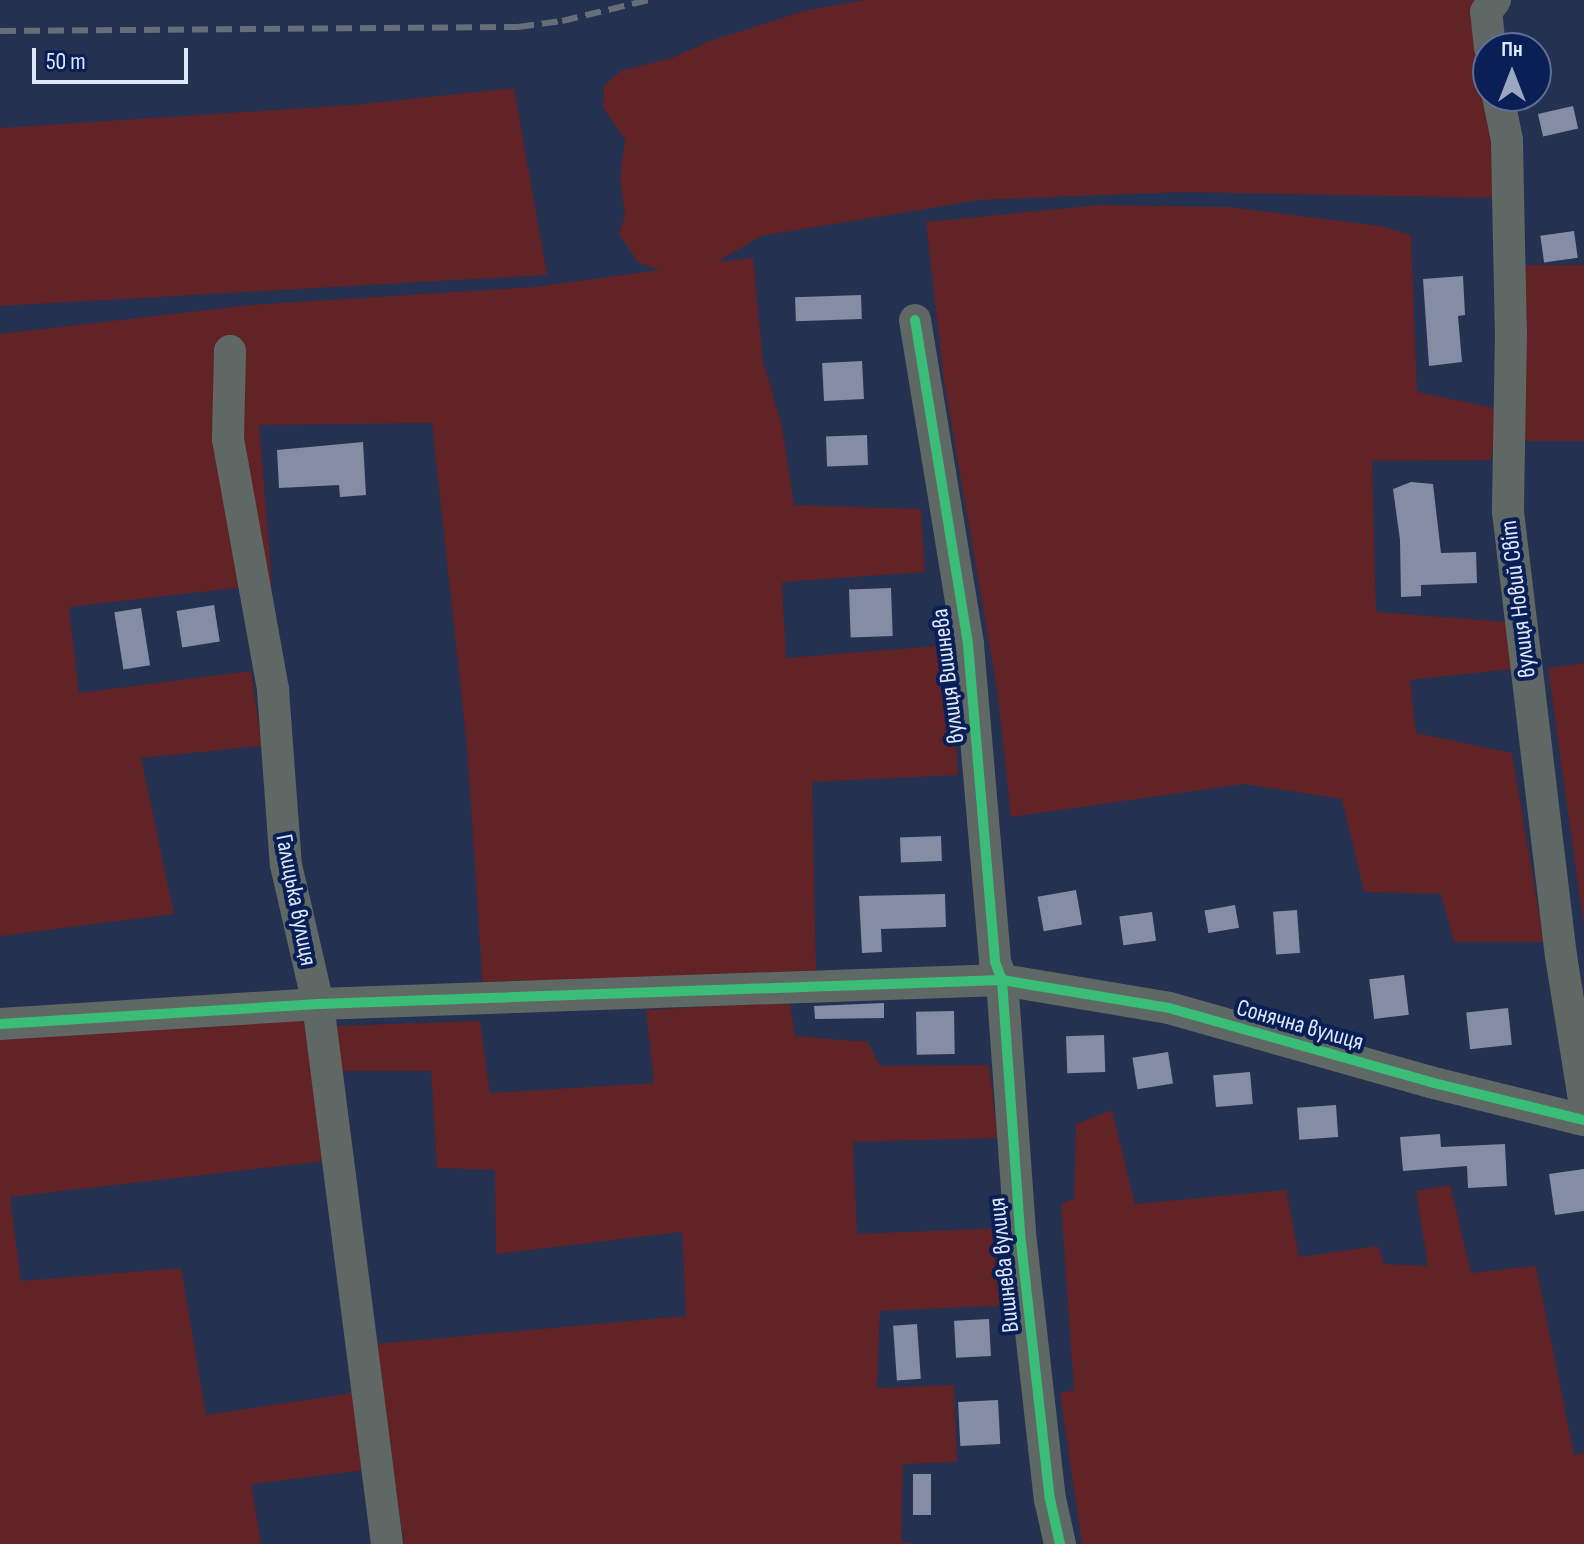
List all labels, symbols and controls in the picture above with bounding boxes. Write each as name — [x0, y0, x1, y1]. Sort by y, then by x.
scale bar — [36, 32, 192, 82]
north arrow — [1472, 32, 1552, 112]
text: Пн — [1501, 36, 1523, 63]
text: 50 m — [46, 47, 86, 76]
street label: вулиця Новий Світ — [1494, 519, 1542, 679]
street label: вулиця Вишнева — [925, 607, 971, 745]
street label: Галицька вулиця — [269, 832, 323, 968]
street label: Сонячна вулиця — [1233, 993, 1367, 1057]
street label: Вишнева вулиця — [983, 1196, 1025, 1334]

